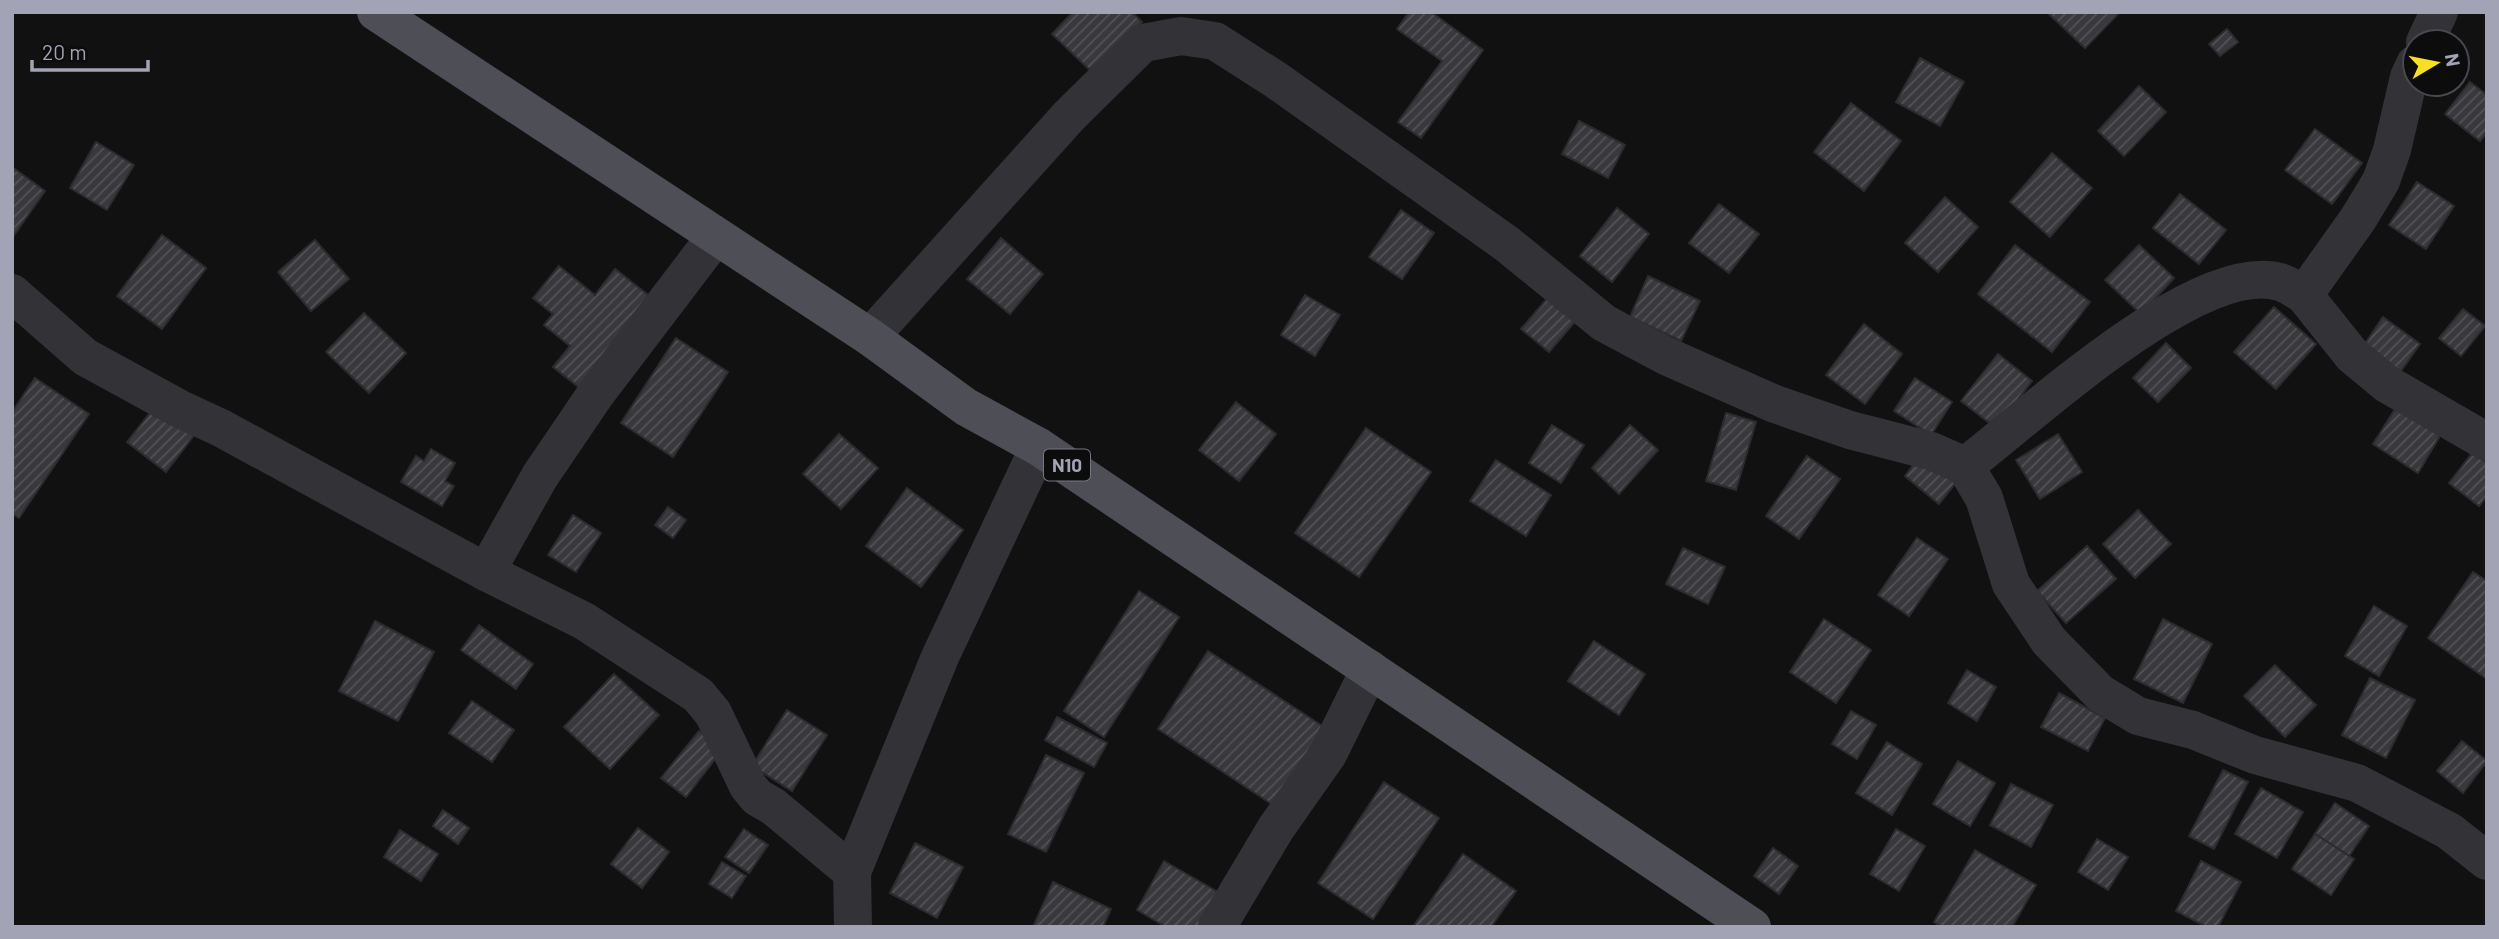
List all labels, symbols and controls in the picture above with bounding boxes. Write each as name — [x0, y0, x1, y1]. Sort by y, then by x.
scale bar — [32, 28, 147, 72]
north arrow — [2401, 28, 2471, 98]
text: 20 m — [42, 39, 87, 64]
text: N — [2441, 52, 2466, 68]
road number: N10 — [1044, 450, 1090, 480]

